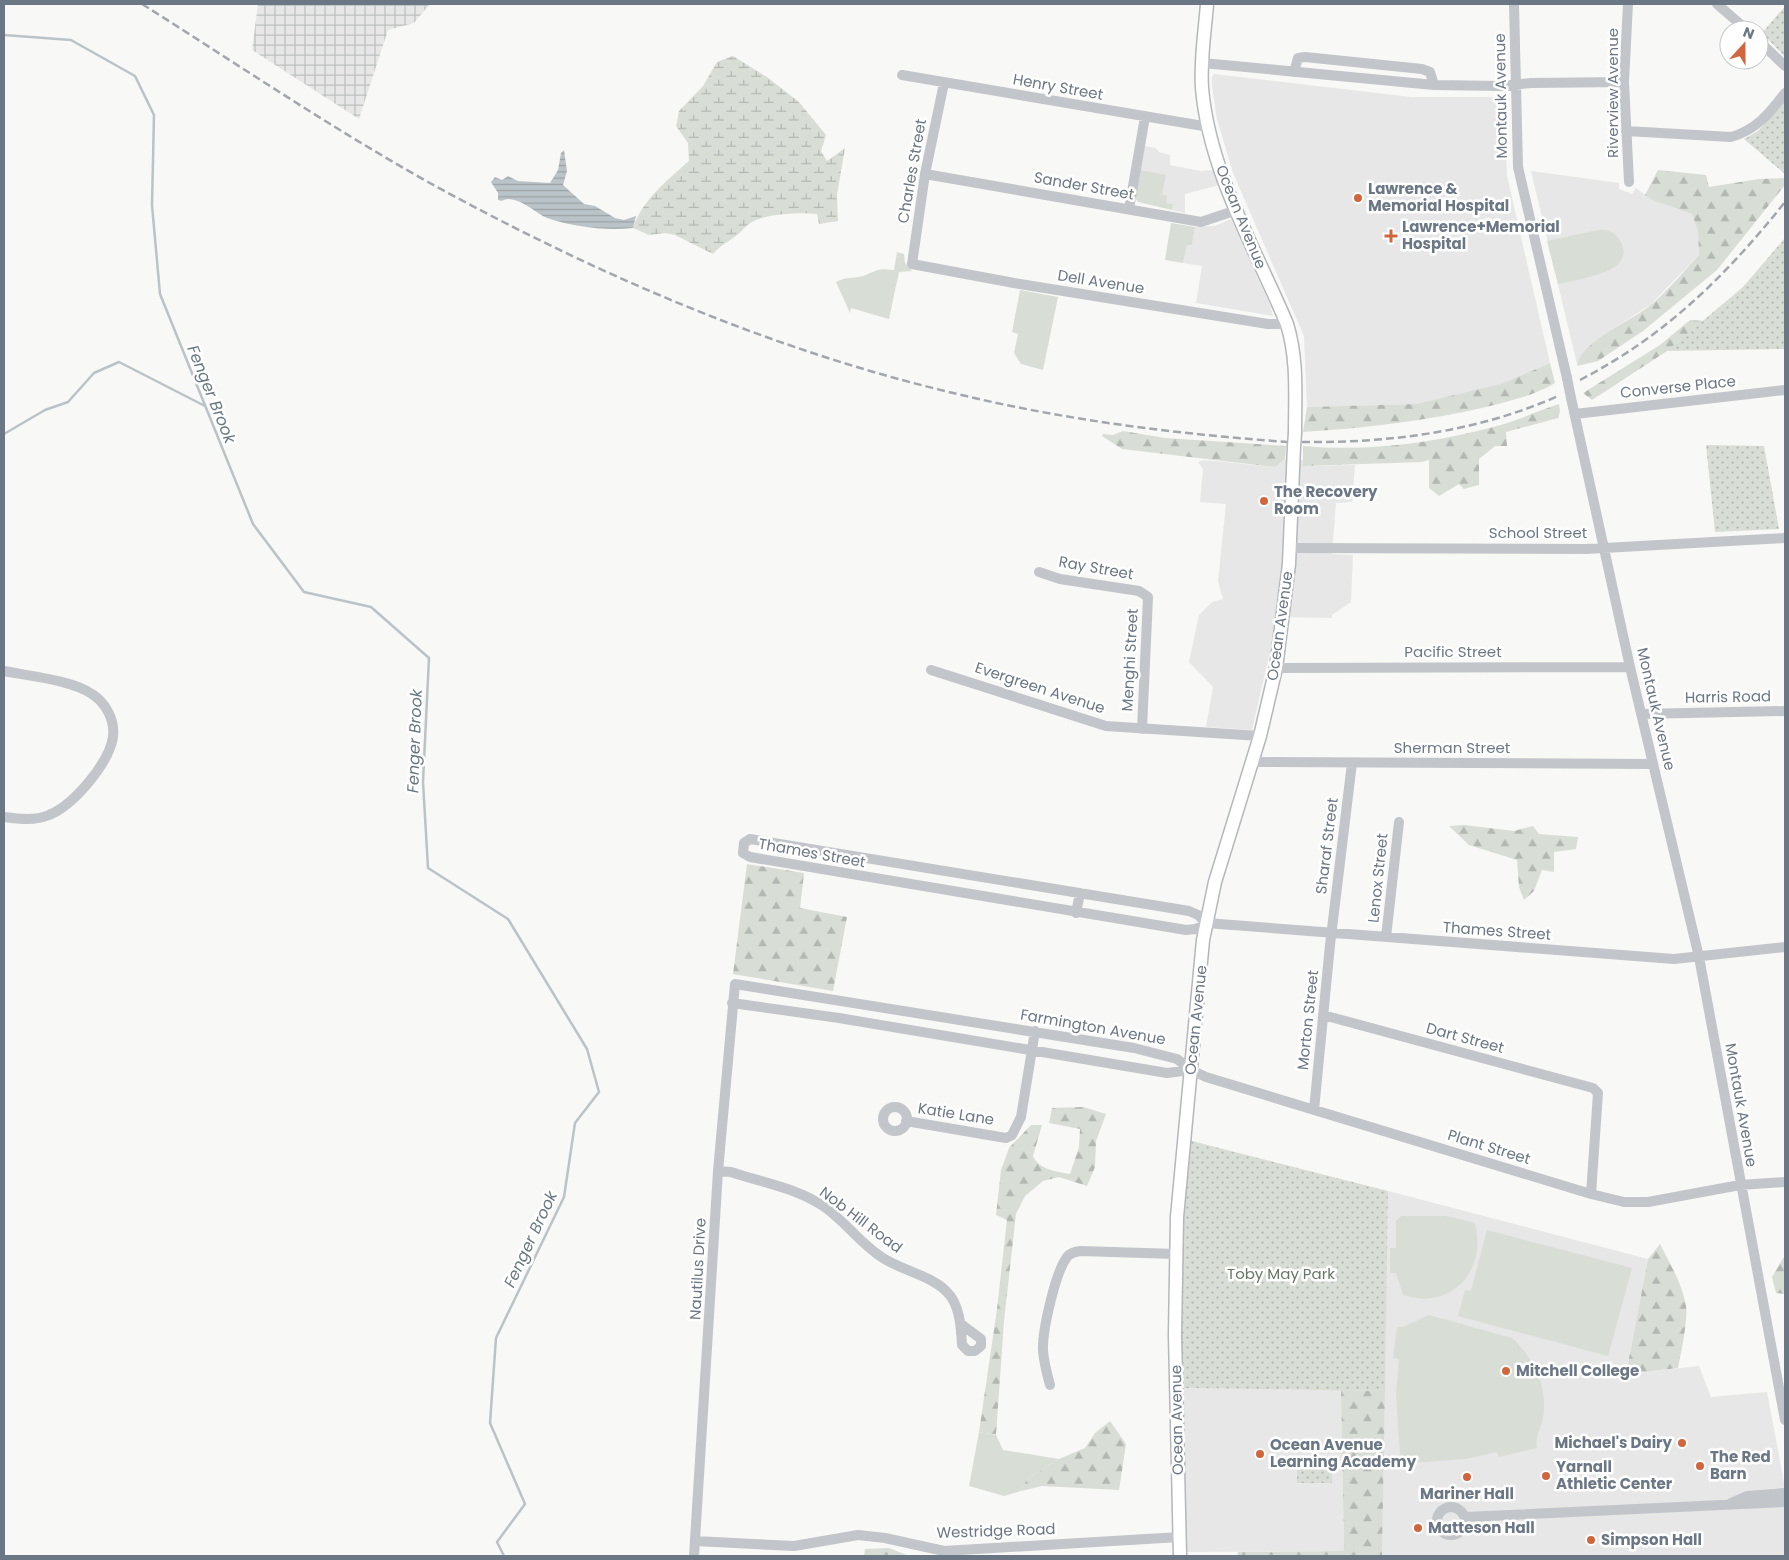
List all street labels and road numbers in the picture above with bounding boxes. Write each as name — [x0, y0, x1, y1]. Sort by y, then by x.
street label: Riverview Avenue — [1602, 28, 1623, 158]
street label: Montauk Avenue — [1489, 33, 1512, 159]
street label: Henry Street — [1011, 68, 1105, 105]
street label: Charles Street — [892, 117, 931, 225]
street label: Ocean Avenue — [1211, 162, 1272, 272]
street label: Sander Street — [1032, 166, 1136, 205]
street label: Dell Avenue — [1056, 264, 1146, 299]
street label: Converse Place — [1619, 370, 1737, 403]
street label: School Street — [1489, 522, 1587, 543]
street label: Ray Street — [1057, 551, 1135, 584]
street label: Ocean Avenue — [1261, 570, 1298, 682]
street label: Menghi Street — [1116, 608, 1143, 712]
street label: Pacific Street — [1404, 641, 1502, 662]
street label: Montauk Avenue — [1632, 645, 1681, 772]
street label: Evergreen Avenue — [973, 657, 1108, 718]
street label: Harris Road — [1685, 685, 1771, 708]
street label: Sherman Street — [1394, 737, 1510, 758]
street label: Sharaf Street — [1310, 796, 1343, 895]
street label: Lenox Street — [1362, 832, 1393, 924]
street label: Thames Street — [757, 833, 867, 872]
street label: Thames Street — [1442, 916, 1552, 945]
street label: Ocean Avenue — [1179, 964, 1212, 1076]
street label: Morton Street — [1292, 969, 1323, 1071]
street label: Farmington Avenue — [1019, 1003, 1167, 1050]
street label: Dart Street — [1424, 1017, 1506, 1058]
street label: Montauk Avenue — [1720, 1041, 1763, 1168]
street label: Katie Lane — [916, 1097, 996, 1130]
street label: Plant Street — [1445, 1124, 1533, 1169]
street label: Nob Hill Road — [816, 1182, 907, 1258]
street label: Nautilus Drive — [684, 1217, 711, 1321]
street label: Ocean Avenue — [1165, 1365, 1188, 1475]
street label: Westridge Road — [936, 1518, 1056, 1543]

